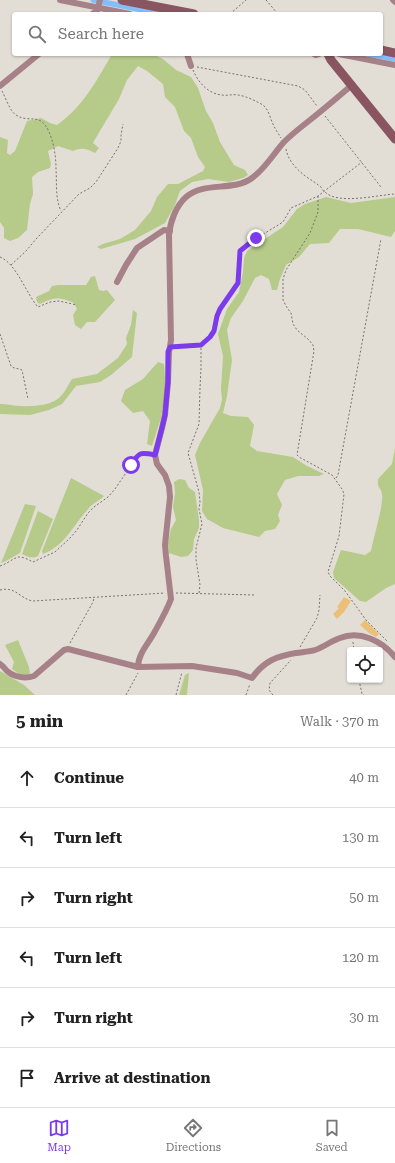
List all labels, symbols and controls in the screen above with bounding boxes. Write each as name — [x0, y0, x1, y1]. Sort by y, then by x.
search box — [12, 12, 383, 56]
icon: search — [26, 23, 48, 45]
text: Search here — [58, 25, 144, 43]
route end — [247, 229, 265, 247]
route start — [122, 456, 140, 474]
map controls — [347, 647, 383, 683]
button: locate — [347, 647, 383, 683]
text: 5 min — [16, 711, 63, 731]
text: Walk · 370 m — [300, 714, 379, 729]
icon: ahead — [16, 767, 38, 789]
text: Continue — [54, 769, 124, 787]
text: 40 m — [349, 770, 379, 785]
icon: left — [16, 827, 38, 849]
text: Turn left — [54, 829, 122, 847]
text: 130 m — [342, 830, 379, 845]
icon: right — [16, 887, 38, 909]
text: Turn right — [54, 889, 133, 907]
text: 50 m — [349, 890, 379, 905]
icon: left — [16, 947, 38, 969]
text: Turn left — [54, 949, 122, 967]
text: 120 m — [342, 950, 379, 965]
icon: right — [16, 1007, 38, 1029]
text: Turn right — [54, 1009, 133, 1027]
text: 30 m — [349, 1010, 379, 1025]
icon: arrive — [16, 1067, 38, 1089]
text: Arrive at destination — [54, 1069, 210, 1087]
tab: Map — [47, 1117, 71, 1154]
tab: Directions — [166, 1117, 221, 1154]
tab: Saved — [316, 1117, 348, 1154]

